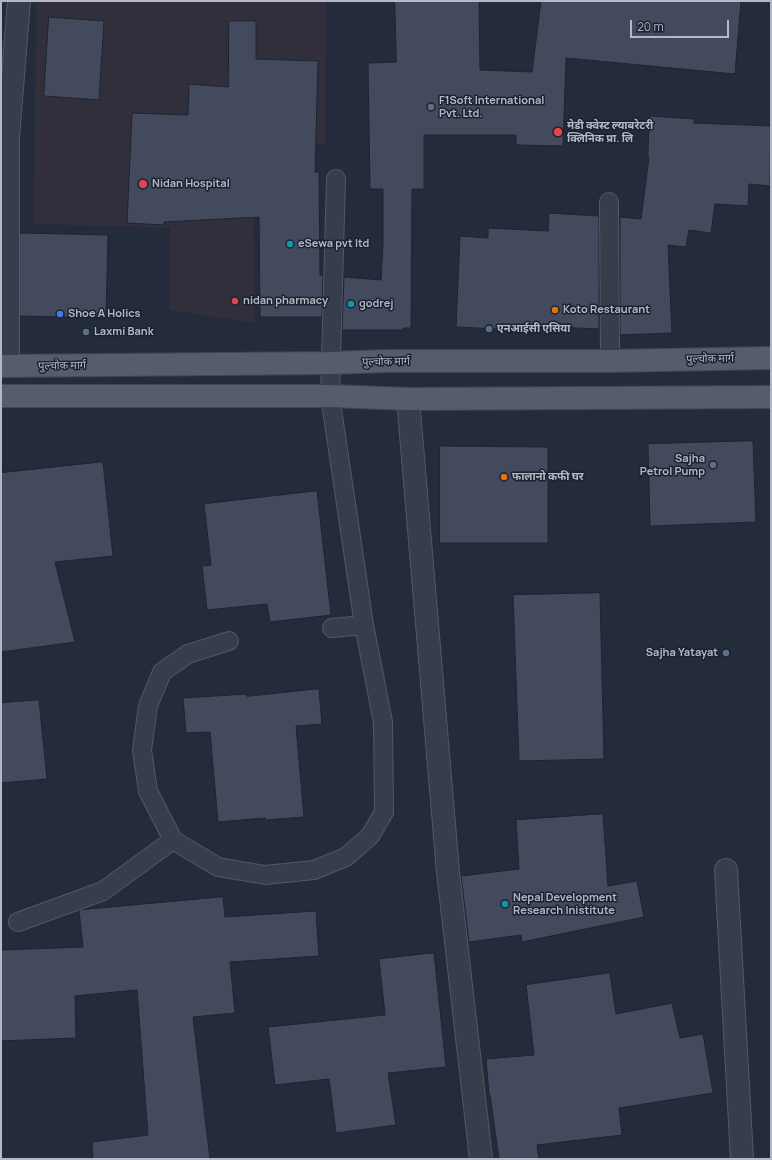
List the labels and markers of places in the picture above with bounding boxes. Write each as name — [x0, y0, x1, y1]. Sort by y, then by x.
place label: F1Soft International Pvt. Ltd. — [439, 94, 544, 120]
marker: F1Soft International Pvt. Ltd. — [426, 102, 436, 112]
place label: मेडी क्वेस्ट ल्याबरेटरी क्लिनिक प्रा. लि — [567, 119, 653, 145]
marker: मेडी क्वेस्ट ल्याबरेटरी क्लिनिक प्रा. लि — [552, 126, 564, 138]
place label: Nidan Hospital — [152, 177, 230, 191]
marker: Nidan Hospital — [137, 178, 149, 190]
place label: eSewa pvt ltd — [298, 237, 369, 251]
marker: eSewa pvt ltd — [285, 239, 295, 249]
place label: nidan pharmacy — [243, 294, 328, 308]
marker: nidan pharmacy — [230, 296, 240, 306]
place label: godrej — [359, 297, 393, 311]
marker: godrej — [346, 299, 356, 309]
place label: Koto Restaurant — [563, 303, 650, 317]
marker: Koto Restaurant — [550, 305, 560, 315]
place label: Shoe A Holics — [68, 307, 141, 321]
marker: Shoe A Holics — [55, 309, 65, 319]
place label: एनआईसी एसिया — [497, 322, 571, 336]
marker: एनआईसी एसिया — [484, 324, 494, 334]
place label: Laxmi Bank — [94, 325, 154, 339]
marker: Laxmi Bank — [81, 327, 91, 337]
place label: Sajha Petrol Pump — [640, 452, 705, 478]
marker: Sajha Petrol Pump — [708, 460, 718, 470]
place label: फालानो कफी घर — [512, 470, 584, 484]
marker: फालानो कफी घर — [499, 472, 509, 482]
place label: Sajha Yatayat — [646, 646, 718, 660]
marker: Sajha Yatayat — [721, 648, 731, 658]
place label: Nepal Development Research Inistitute — [513, 891, 617, 917]
marker: Nepal Development Research Inistitute — [500, 899, 510, 909]

